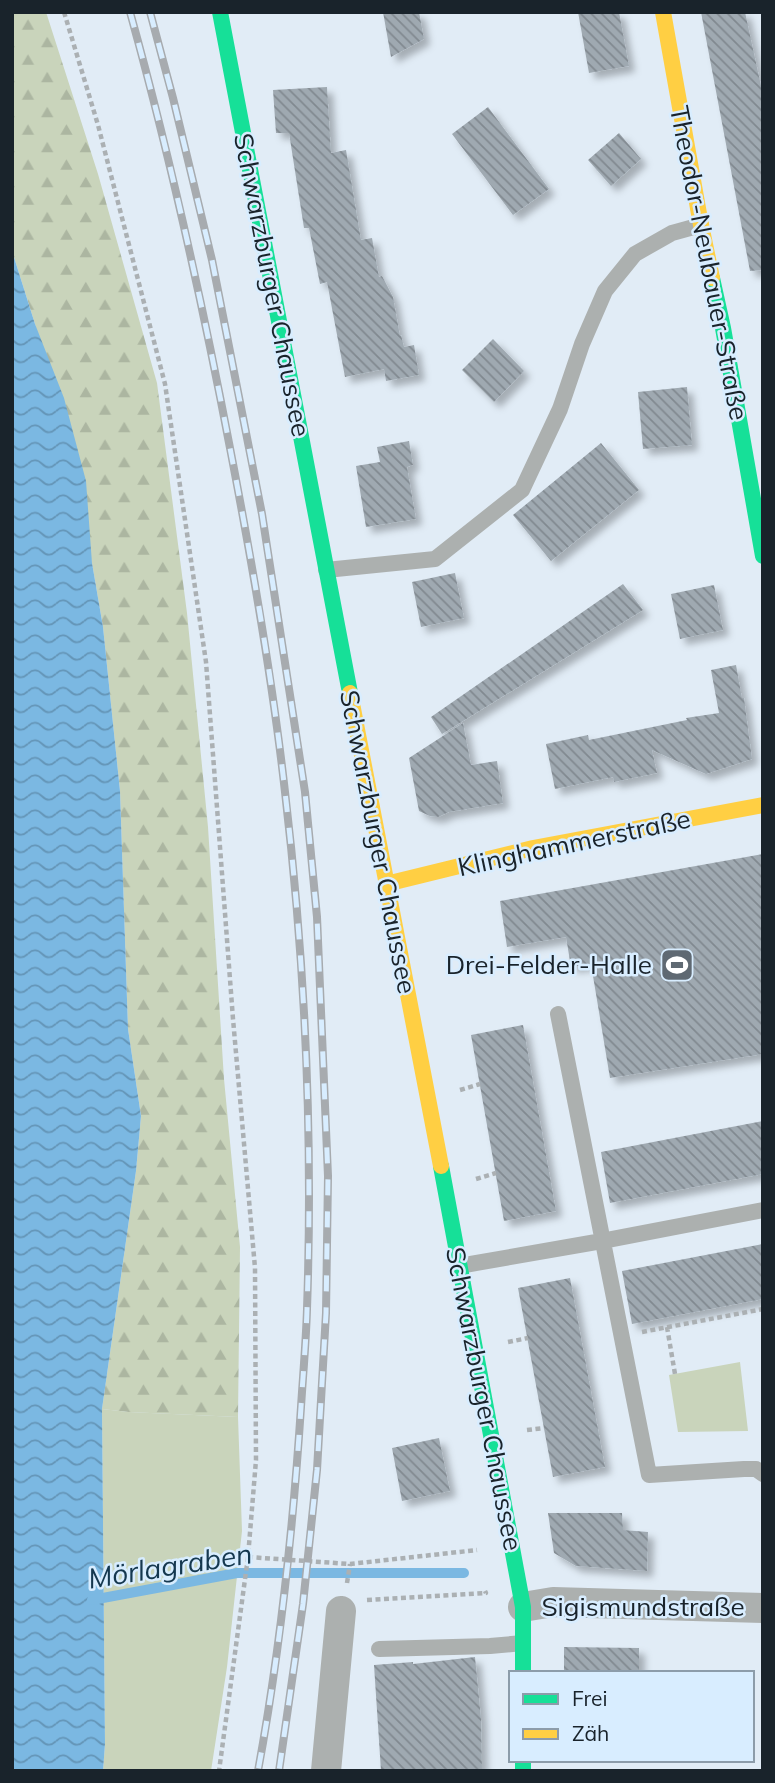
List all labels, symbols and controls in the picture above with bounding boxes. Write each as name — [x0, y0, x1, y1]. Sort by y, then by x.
street label: Theodor-Neubauer-Straße — [663, 103, 756, 423]
street label: Schwarzburger Chaussee — [227, 130, 318, 440]
street label: Schwarzburger Chaussee — [333, 687, 424, 997]
street label: Klinghammerstraße — [454, 802, 693, 883]
sports icon: Drei-Felder-Halle — [658, 946, 696, 984]
place label: Drei-Felder-Halle — [446, 948, 652, 981]
street label: Schwarzburger Chaussee — [439, 1244, 530, 1554]
water label: Mörlagraben — [85, 1535, 255, 1596]
street label: Sigismundstraße — [541, 1590, 745, 1623]
legend — [509, 1671, 754, 1762]
text: Frei — [572, 1685, 608, 1711]
text: Zäh — [572, 1720, 609, 1746]

